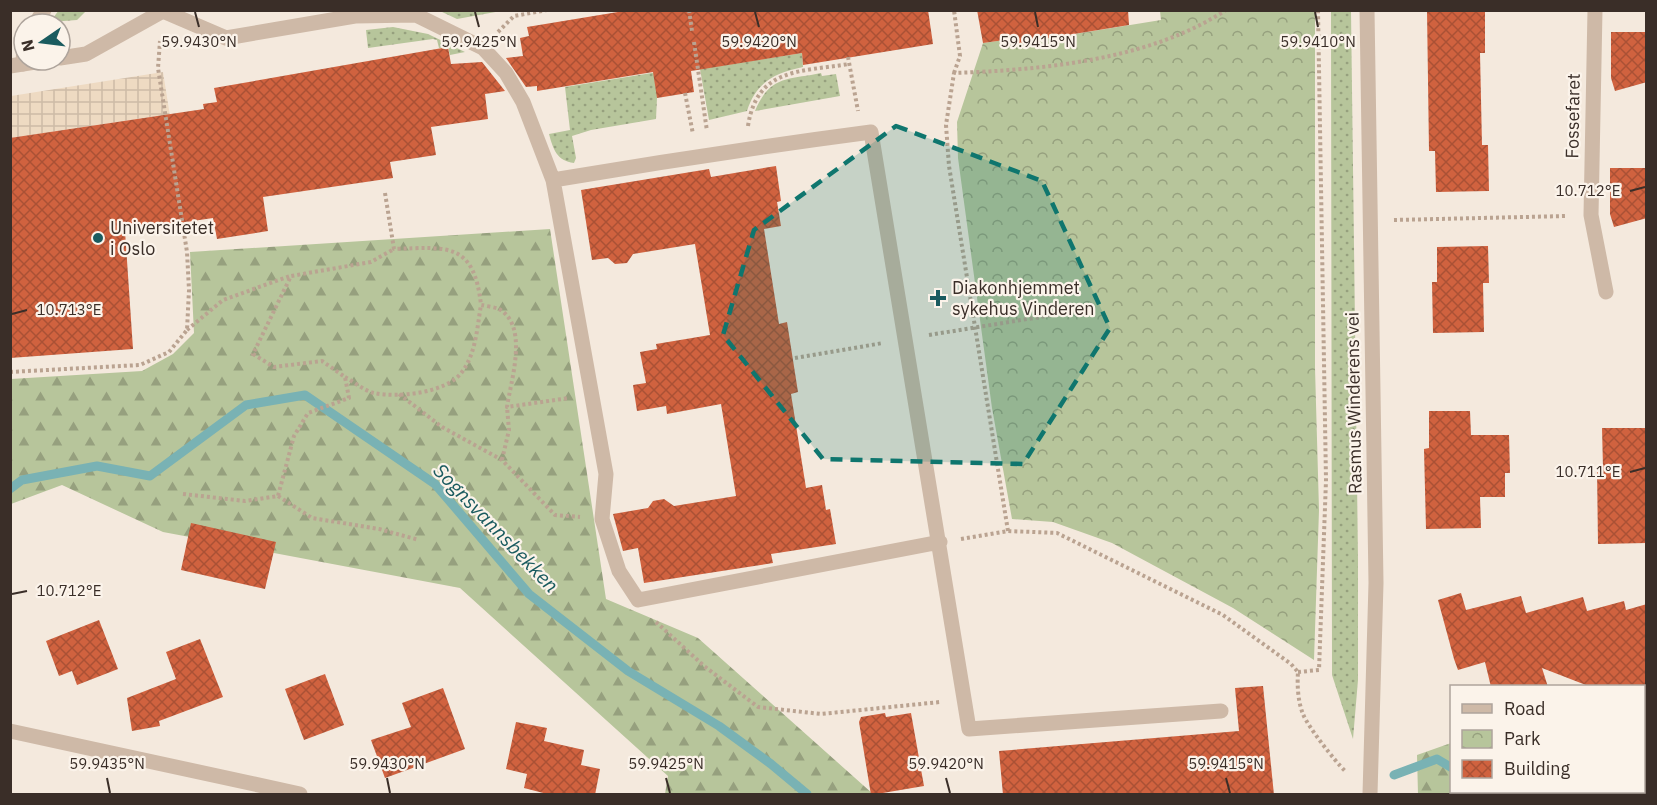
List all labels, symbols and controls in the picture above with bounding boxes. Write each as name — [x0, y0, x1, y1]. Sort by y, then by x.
north arrow — [12, 12, 72, 72]
text: 59.9430°N — [161, 32, 237, 51]
text: 59.9425°N — [441, 32, 517, 51]
text: 59.9420°N — [721, 32, 797, 51]
text: 59.9415°N — [1000, 32, 1076, 51]
text: 59.9410°N — [1280, 32, 1356, 51]
text: N — [16, 38, 39, 54]
street label: Fossefaret — [1560, 73, 1585, 159]
text: 10.712°E — [1556, 181, 1620, 200]
place label: Universitetet i Oslo — [110, 216, 214, 260]
marker: Universitetet i Oslo — [91, 231, 105, 245]
place label: Diakonhjemmet sykehus Vinderen — [952, 276, 1095, 320]
marker: Diakonhjemmet sykehus Vinderen — [929, 289, 947, 307]
text: 10.713°E — [37, 300, 101, 319]
street label: Rasmus Winderens vei — [1340, 312, 1367, 494]
water label: Sognsvannsbekken — [428, 457, 565, 598]
text: 10.711°E — [1556, 462, 1620, 481]
text: 10.712°E — [37, 581, 101, 600]
legend — [1450, 685, 1645, 793]
text: Road — [1504, 697, 1545, 720]
text: Park — [1504, 727, 1541, 750]
text: 59.9435°N — [69, 754, 145, 773]
text: 59.9430°N — [349, 754, 425, 773]
text: 59.9425°N — [628, 754, 704, 773]
text: 59.9420°N — [908, 754, 984, 773]
text: 59.9415°N — [1188, 754, 1264, 773]
text: Building — [1504, 757, 1571, 780]

